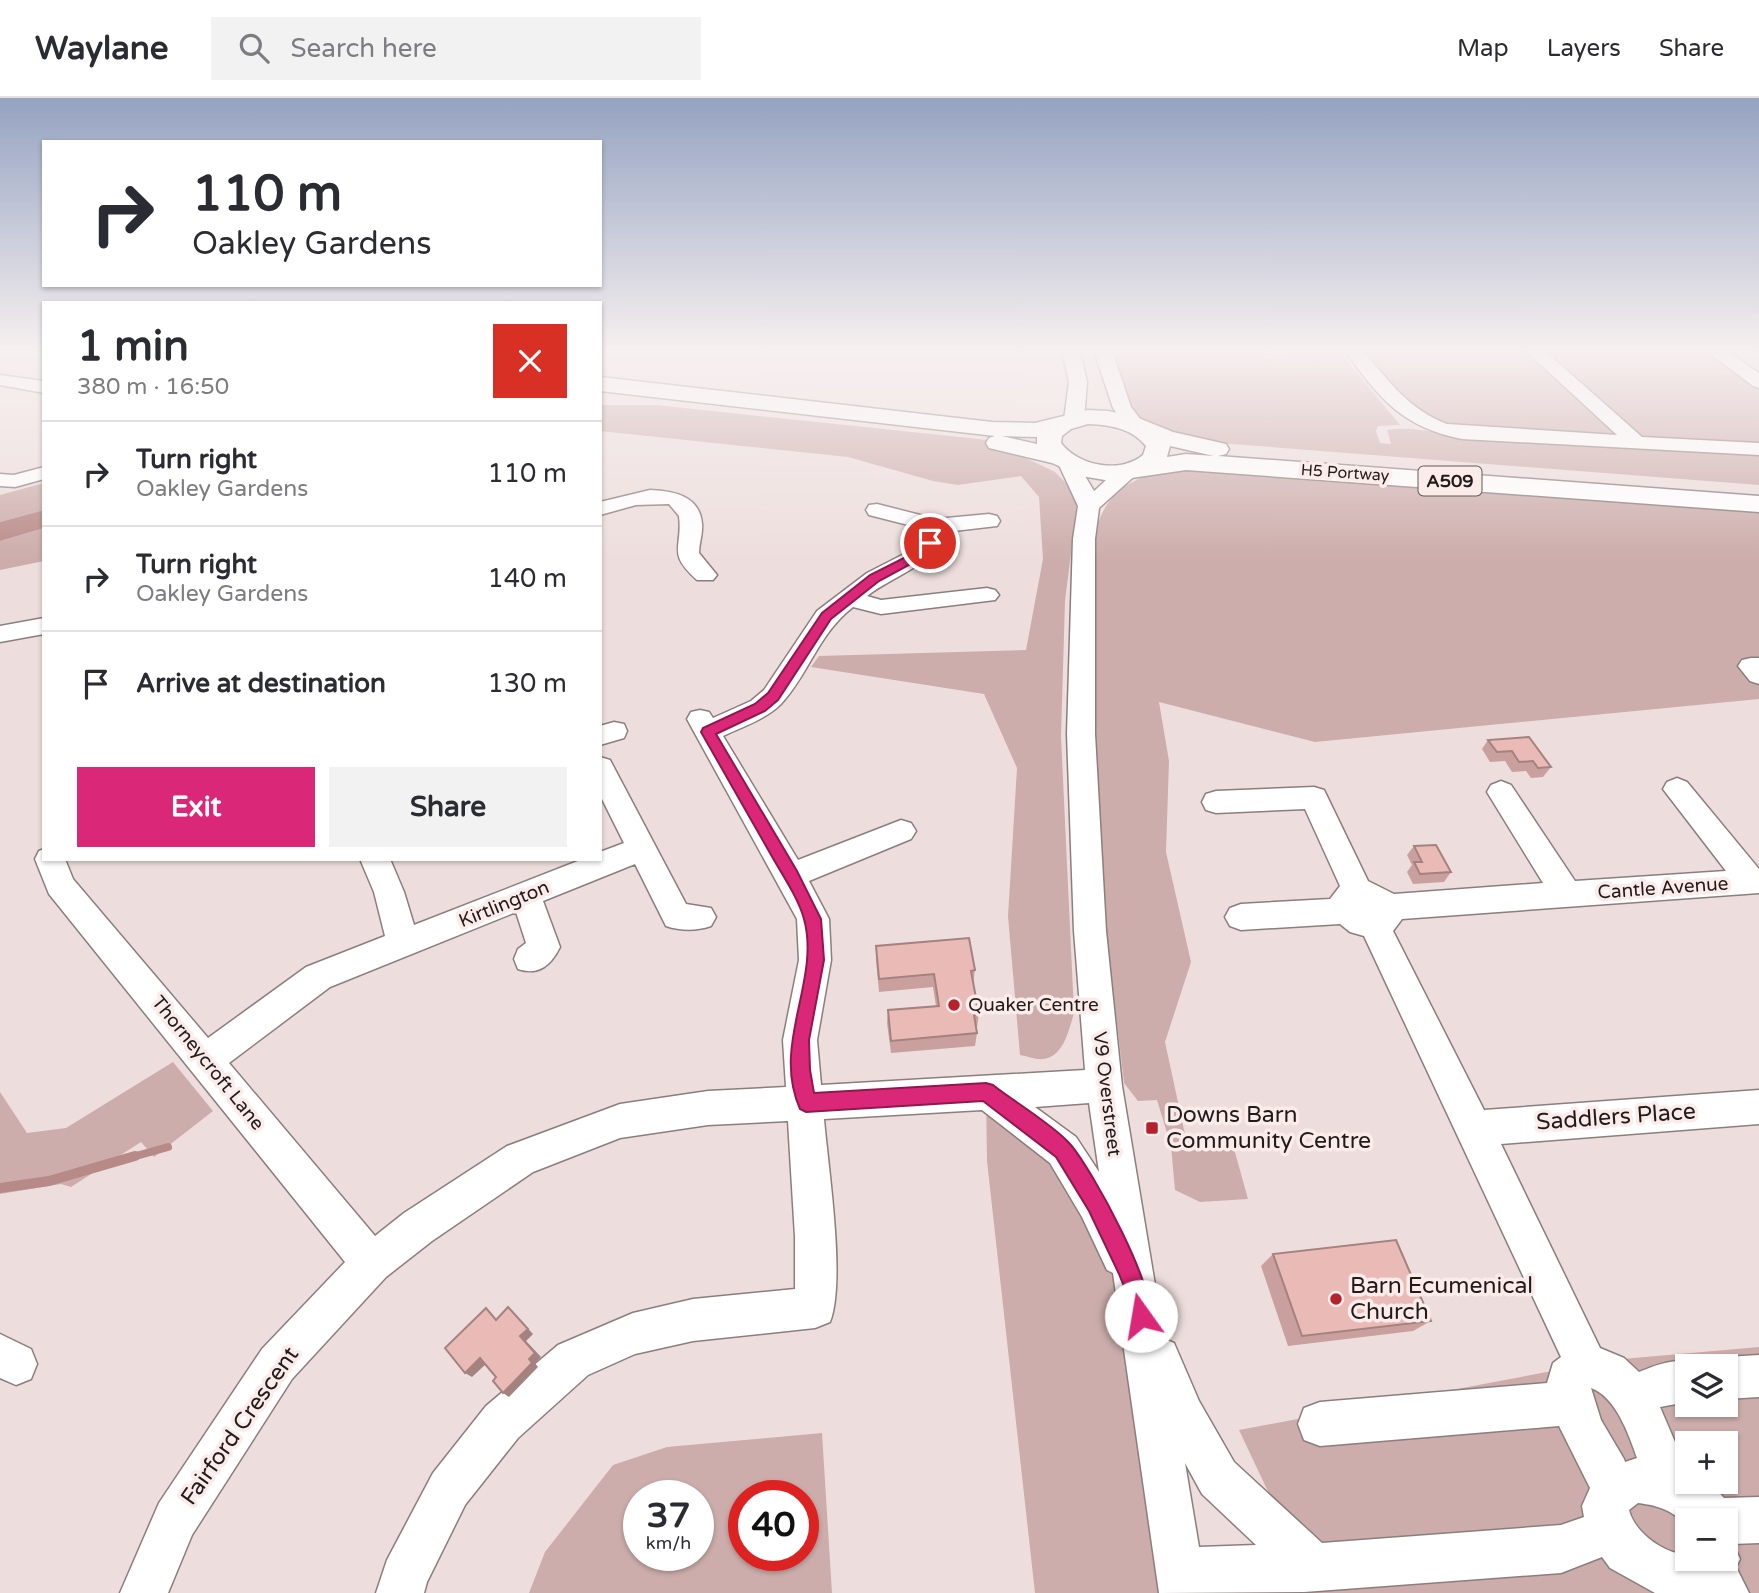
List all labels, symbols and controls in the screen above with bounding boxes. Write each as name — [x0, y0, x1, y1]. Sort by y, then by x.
search box — [211, 17, 701, 80]
text: Waylane — [35, 29, 169, 68]
icon: search — [235, 29, 273, 67]
text: Search here — [291, 33, 437, 64]
text: Map — [1457, 34, 1509, 63]
text: Layers — [1547, 34, 1621, 63]
text: Share — [1659, 34, 1724, 63]
text: 110 m — [192, 165, 342, 224]
icon: right — [77, 168, 168, 259]
text: Oakley Gardens — [192, 225, 432, 263]
text: 1 min — [77, 321, 189, 372]
button: close — [493, 324, 567, 398]
text: 380 m · 16:50 — [77, 373, 229, 401]
text: Turn right — [136, 444, 257, 475]
icon: right — [77, 455, 115, 493]
text: 110 m — [487, 458, 567, 489]
street label: H5 Portway — [1300, 460, 1390, 486]
road number: A509 — [1418, 466, 1482, 496]
text: Oakley Gardens — [136, 475, 308, 503]
pin — [900, 513, 960, 573]
icon: arrive — [911, 524, 949, 562]
text: Turn right — [136, 549, 257, 580]
icon: right — [77, 560, 115, 598]
text: 140 m — [487, 563, 567, 594]
text: Oakley Gardens — [136, 580, 308, 608]
icon: arrive — [77, 665, 115, 703]
text: Arrive at destination — [136, 668, 386, 699]
text: 130 m — [487, 668, 567, 699]
button: Exit — [77, 767, 315, 847]
button: Share — [329, 767, 567, 847]
street label: Cantle Avenue — [1597, 872, 1729, 904]
street label: Kirtlington — [456, 876, 552, 932]
street label: Thorneycroft Lane — [147, 992, 269, 1134]
place label: Quaker Centre — [968, 994, 1099, 1016]
marker: Quaker Centre — [946, 997, 962, 1013]
street label: V9 Overstreet — [1088, 1030, 1126, 1158]
street label: Saddlers Place — [1535, 1097, 1697, 1137]
place label: Downs Barn Community Centre — [1166, 1101, 1371, 1155]
marker: Downs Barn Community Centre — [1144, 1120, 1160, 1136]
place label: Barn Ecumenical Church — [1350, 1272, 1533, 1326]
position arrow — [1104, 1279, 1178, 1353]
marker: Barn Ecumenical Church — [1328, 1291, 1344, 1307]
street label: Fairford Crescent — [175, 1341, 305, 1511]
map controls — [1675, 1354, 1738, 1571]
button: layers — [1675, 1354, 1738, 1417]
button: + — [1675, 1431, 1738, 1494]
speed limit sign: 40 — [728, 1480, 819, 1571]
text: 37 — [647, 1495, 690, 1537]
button: − — [1675, 1508, 1738, 1571]
text: km/h — [646, 1532, 691, 1554]

